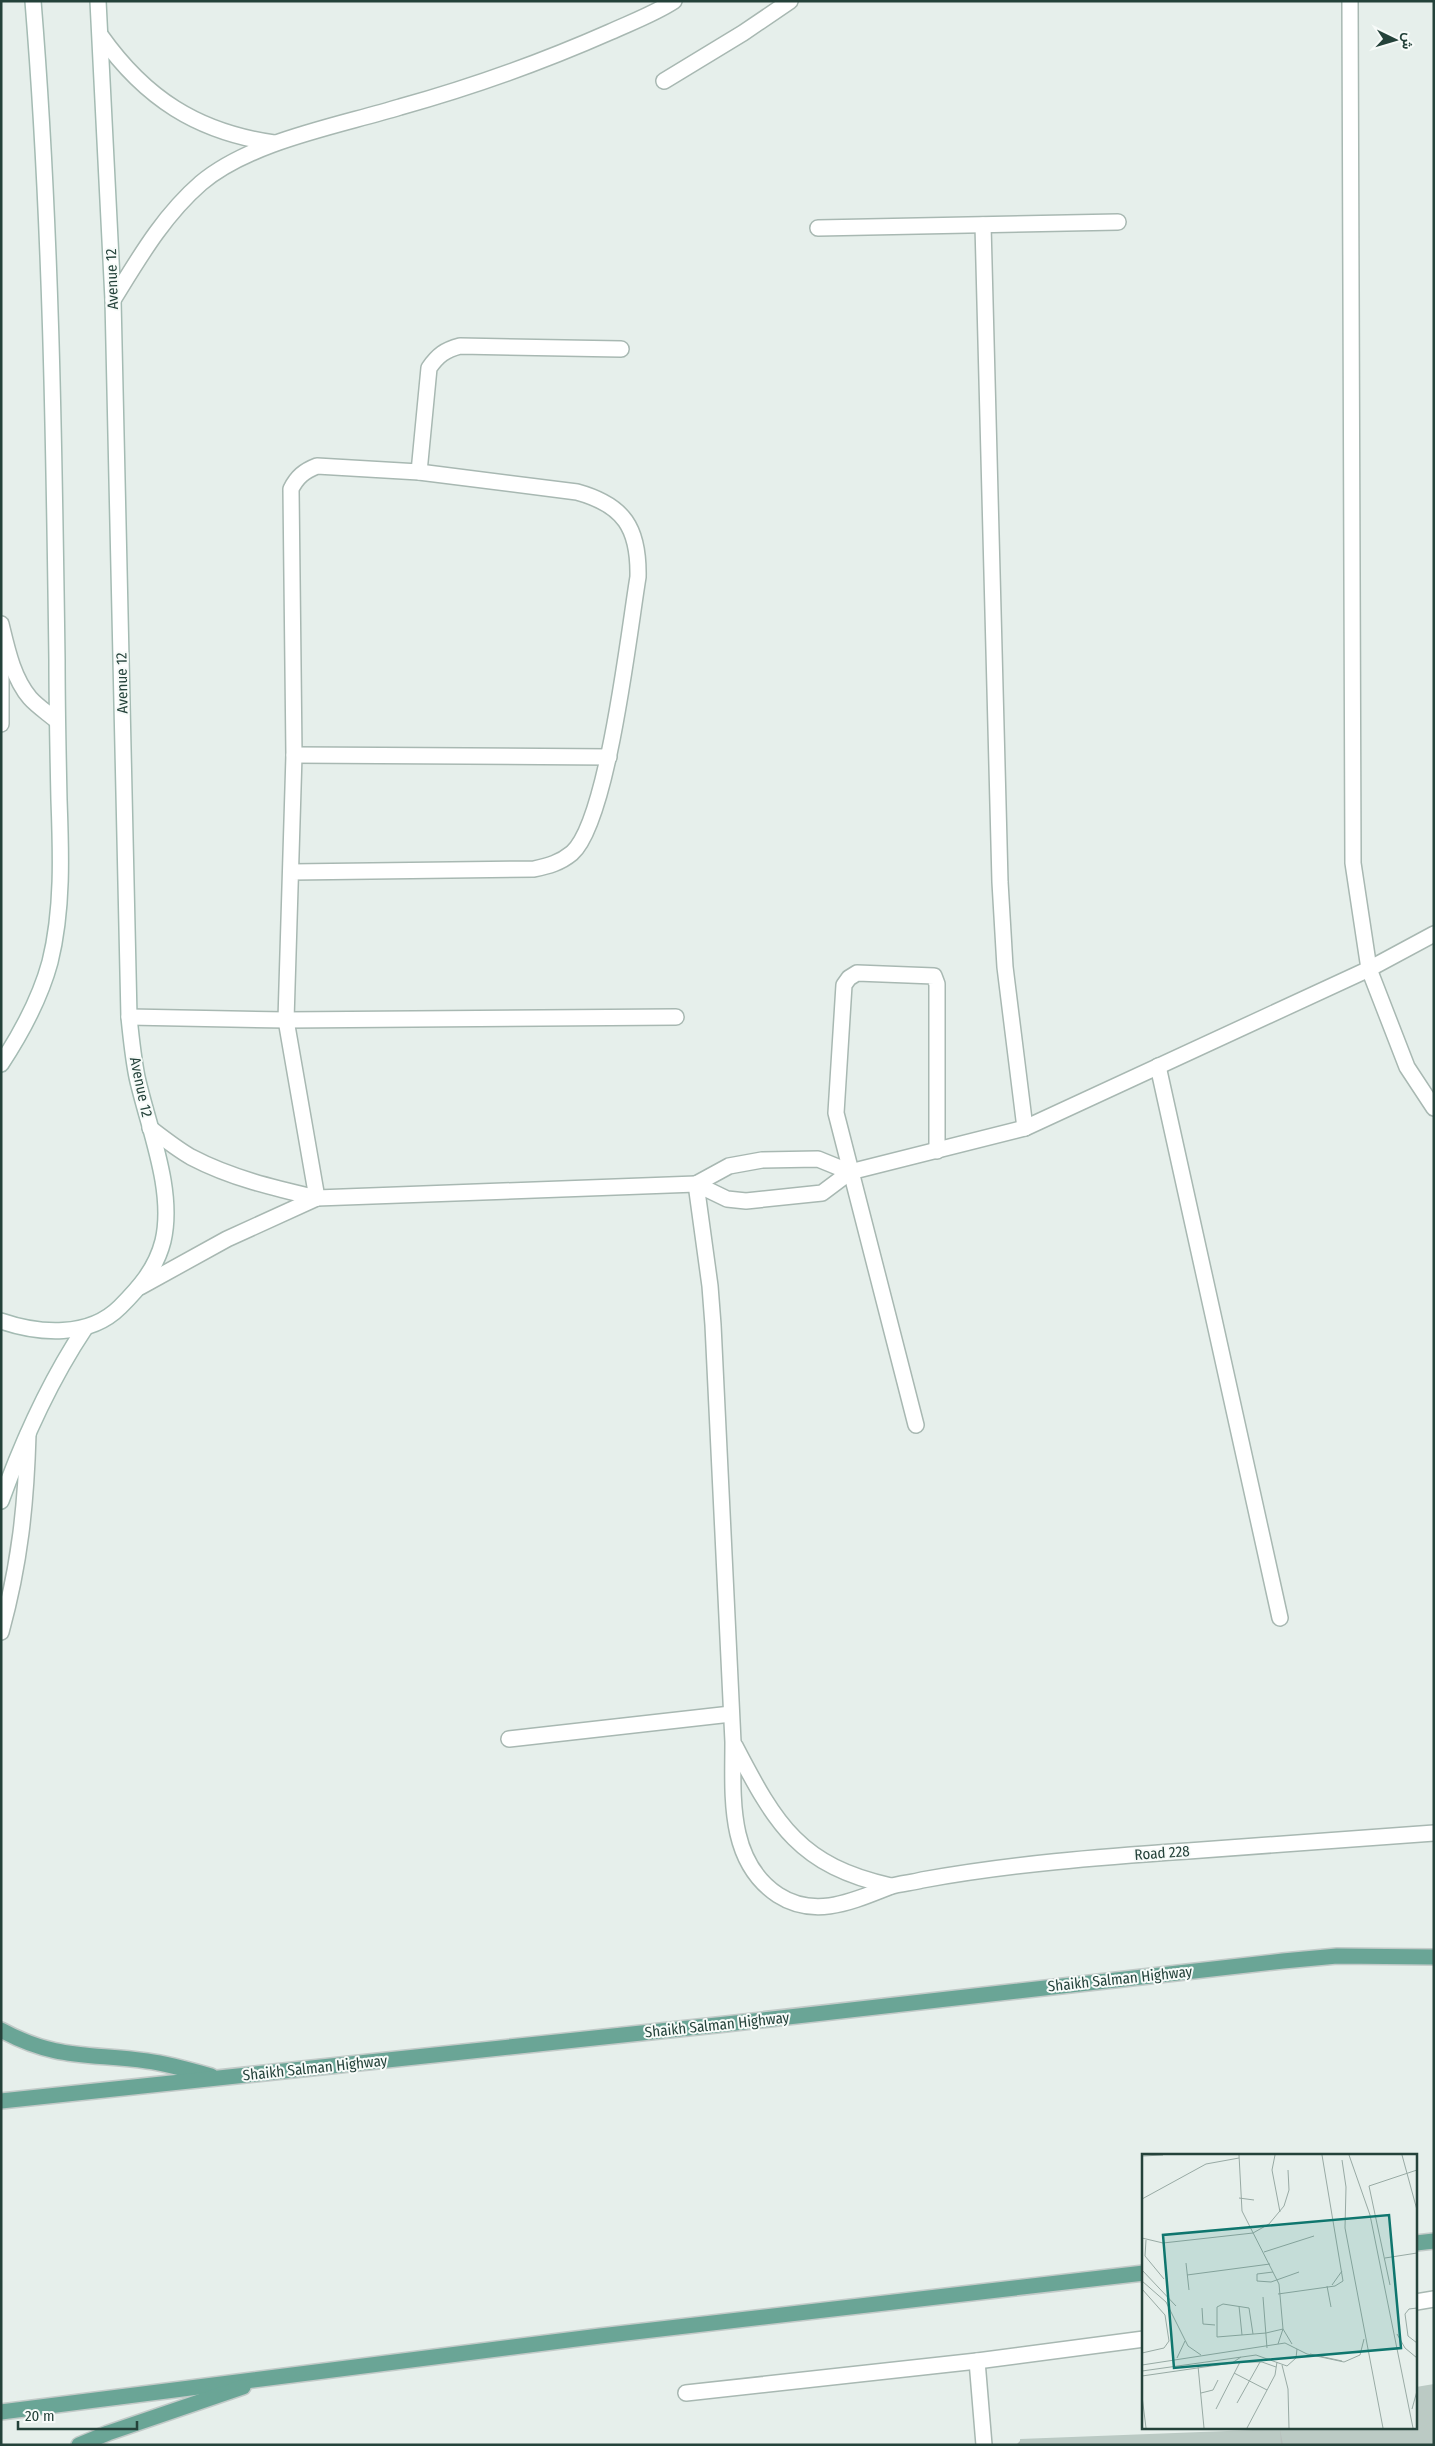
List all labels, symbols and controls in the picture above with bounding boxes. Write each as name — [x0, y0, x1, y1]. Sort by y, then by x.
north arrow — [1370, 15, 1420, 65]
text: ش — [1398, 32, 1417, 50]
street label: Avenue 12 — [102, 248, 122, 310]
street label: Avenue 12 — [112, 652, 132, 714]
street label: Avenue 12 — [126, 1055, 156, 1119]
street label: Road 228 — [1134, 1842, 1190, 1864]
street label: Shaikh Salman Highway — [1047, 1962, 1193, 1996]
street label: Shaikh Salman Highway — [644, 2008, 790, 2042]
street label: Shaikh Salman Highway — [242, 2051, 388, 2085]
inset map — [1142, 2154, 1418, 2428]
scale bar — [18, 2398, 136, 2430]
text: 20 m — [25, 2407, 55, 2425]

